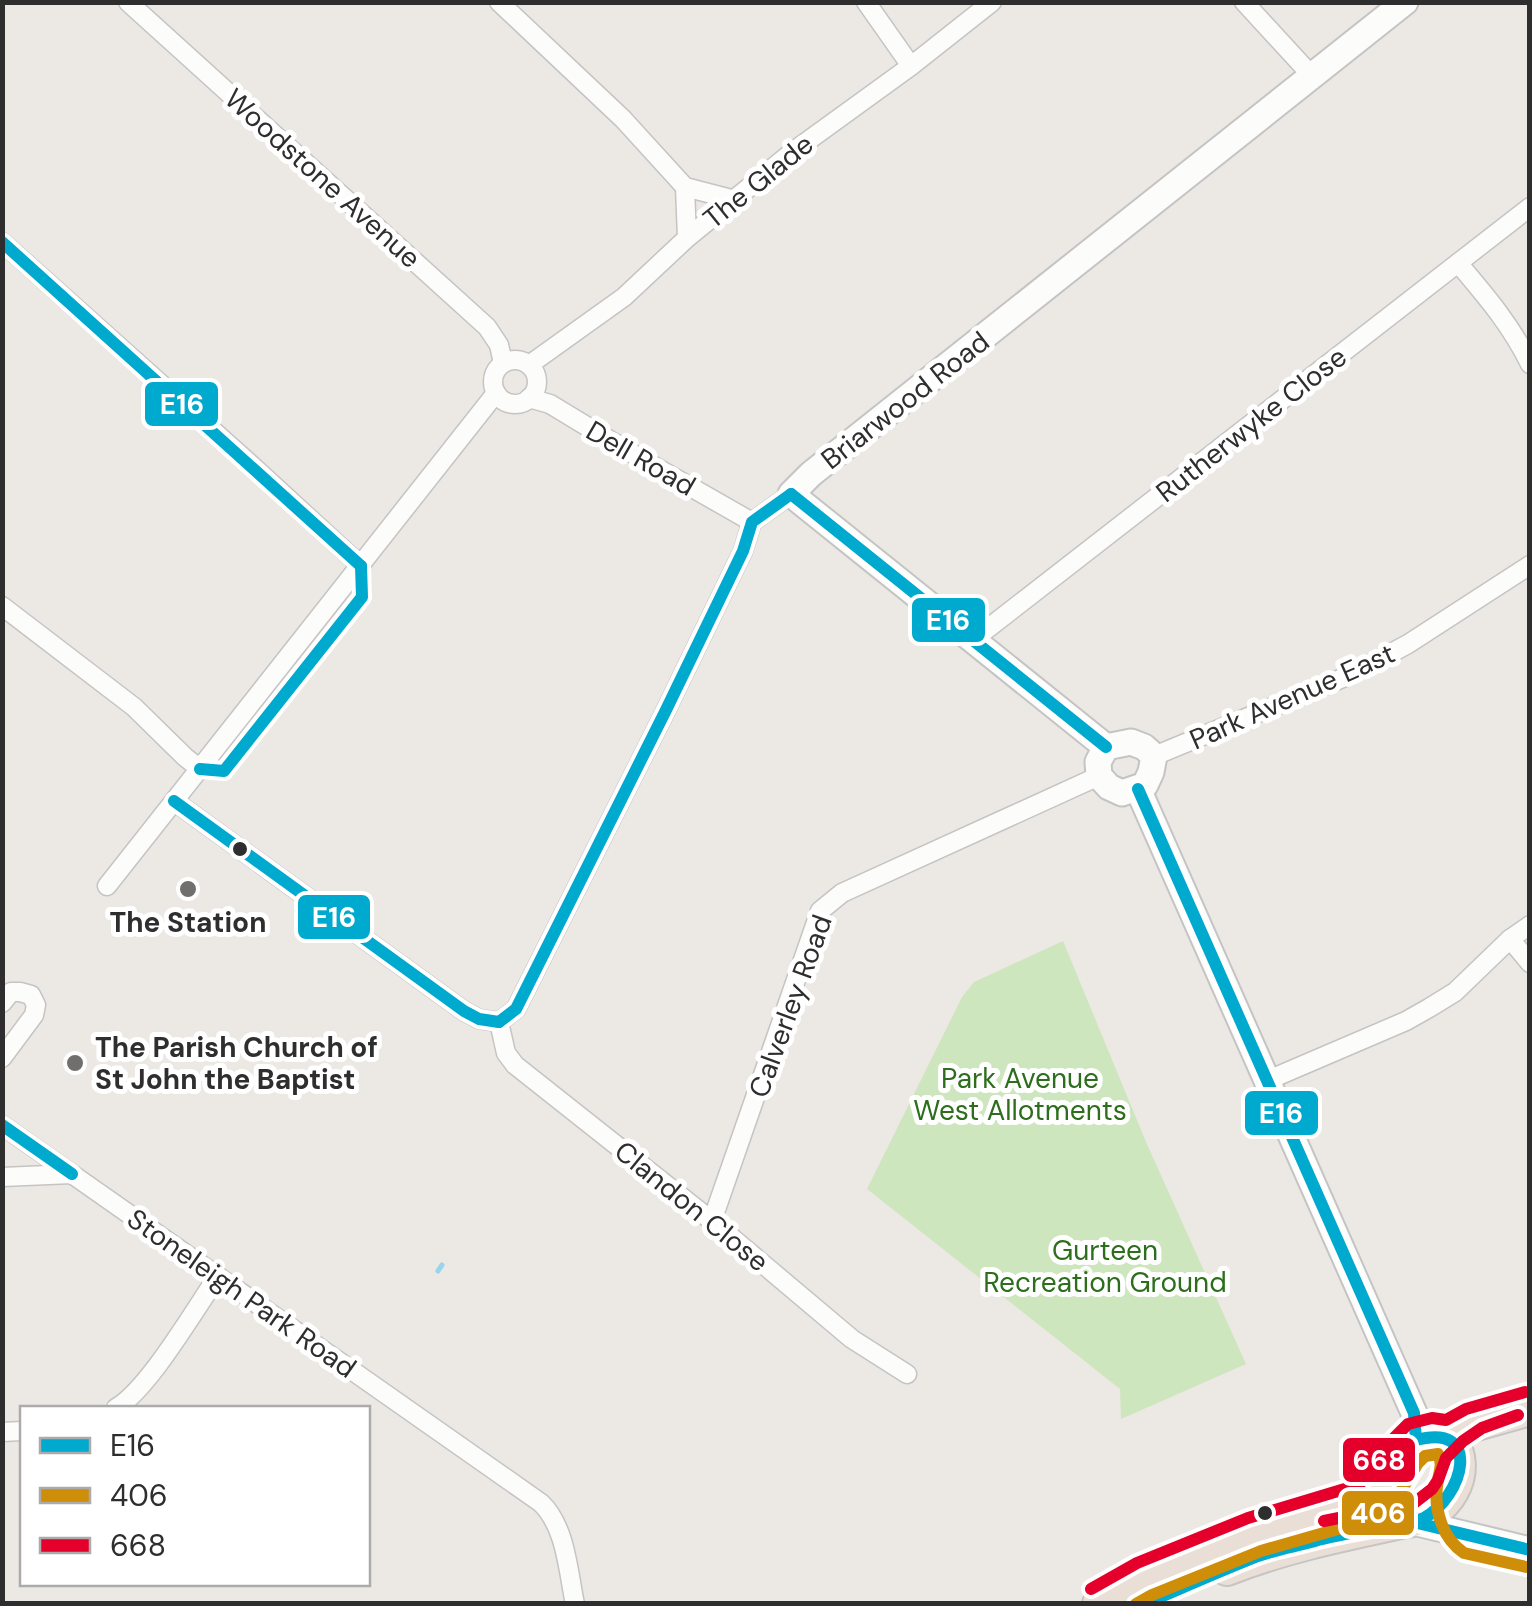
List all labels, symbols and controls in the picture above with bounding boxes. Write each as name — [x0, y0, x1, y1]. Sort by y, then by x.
street label: Woodstone Avenue — [217, 80, 429, 276]
street label: The Glade — [696, 126, 821, 237]
street label: Briarwood Road — [814, 323, 997, 478]
street label: Rutherwyke Close — [1148, 338, 1354, 510]
line badge: E16 — [143, 380, 220, 428]
text: E16 — [160, 386, 204, 423]
street label: Dell Road — [579, 412, 702, 505]
line badge: E16 — [910, 596, 987, 644]
text: E16 — [926, 602, 970, 639]
street label: Park Avenue East — [1184, 635, 1401, 758]
unlabelled marker — [230, 839, 250, 859]
marker: The Station — [177, 878, 199, 900]
line badge: E16 — [296, 893, 372, 941]
text: E16 — [312, 899, 356, 936]
place label: The Station — [110, 904, 266, 941]
street label: Calverley Road — [740, 910, 841, 1103]
place label: The Parish Church of St John the Baptist — [95, 1029, 378, 1098]
marker: The Parish Church of St John the Baptist — [64, 1052, 86, 1074]
park label: Park Avenue West Allotments — [913, 1060, 1127, 1129]
line badge: E16 — [1243, 1089, 1320, 1137]
text: E16 — [1259, 1095, 1303, 1132]
street label: Clandon Close — [607, 1133, 776, 1280]
street label: Stoneleigh Park Road — [120, 1200, 363, 1386]
park label: Gurteen Recreation Ground — [983, 1232, 1227, 1301]
legend — [20, 1406, 370, 1586]
text: E16 — [110, 1426, 155, 1465]
line badge: 668 — [1341, 1436, 1417, 1484]
text: 668 — [1352, 1442, 1406, 1479]
text: 406 — [110, 1476, 168, 1515]
line badge: 406 — [1340, 1489, 1416, 1537]
text: 406 — [1350, 1495, 1406, 1532]
unlabelled marker — [1255, 1503, 1275, 1523]
text: 668 — [110, 1526, 166, 1565]

